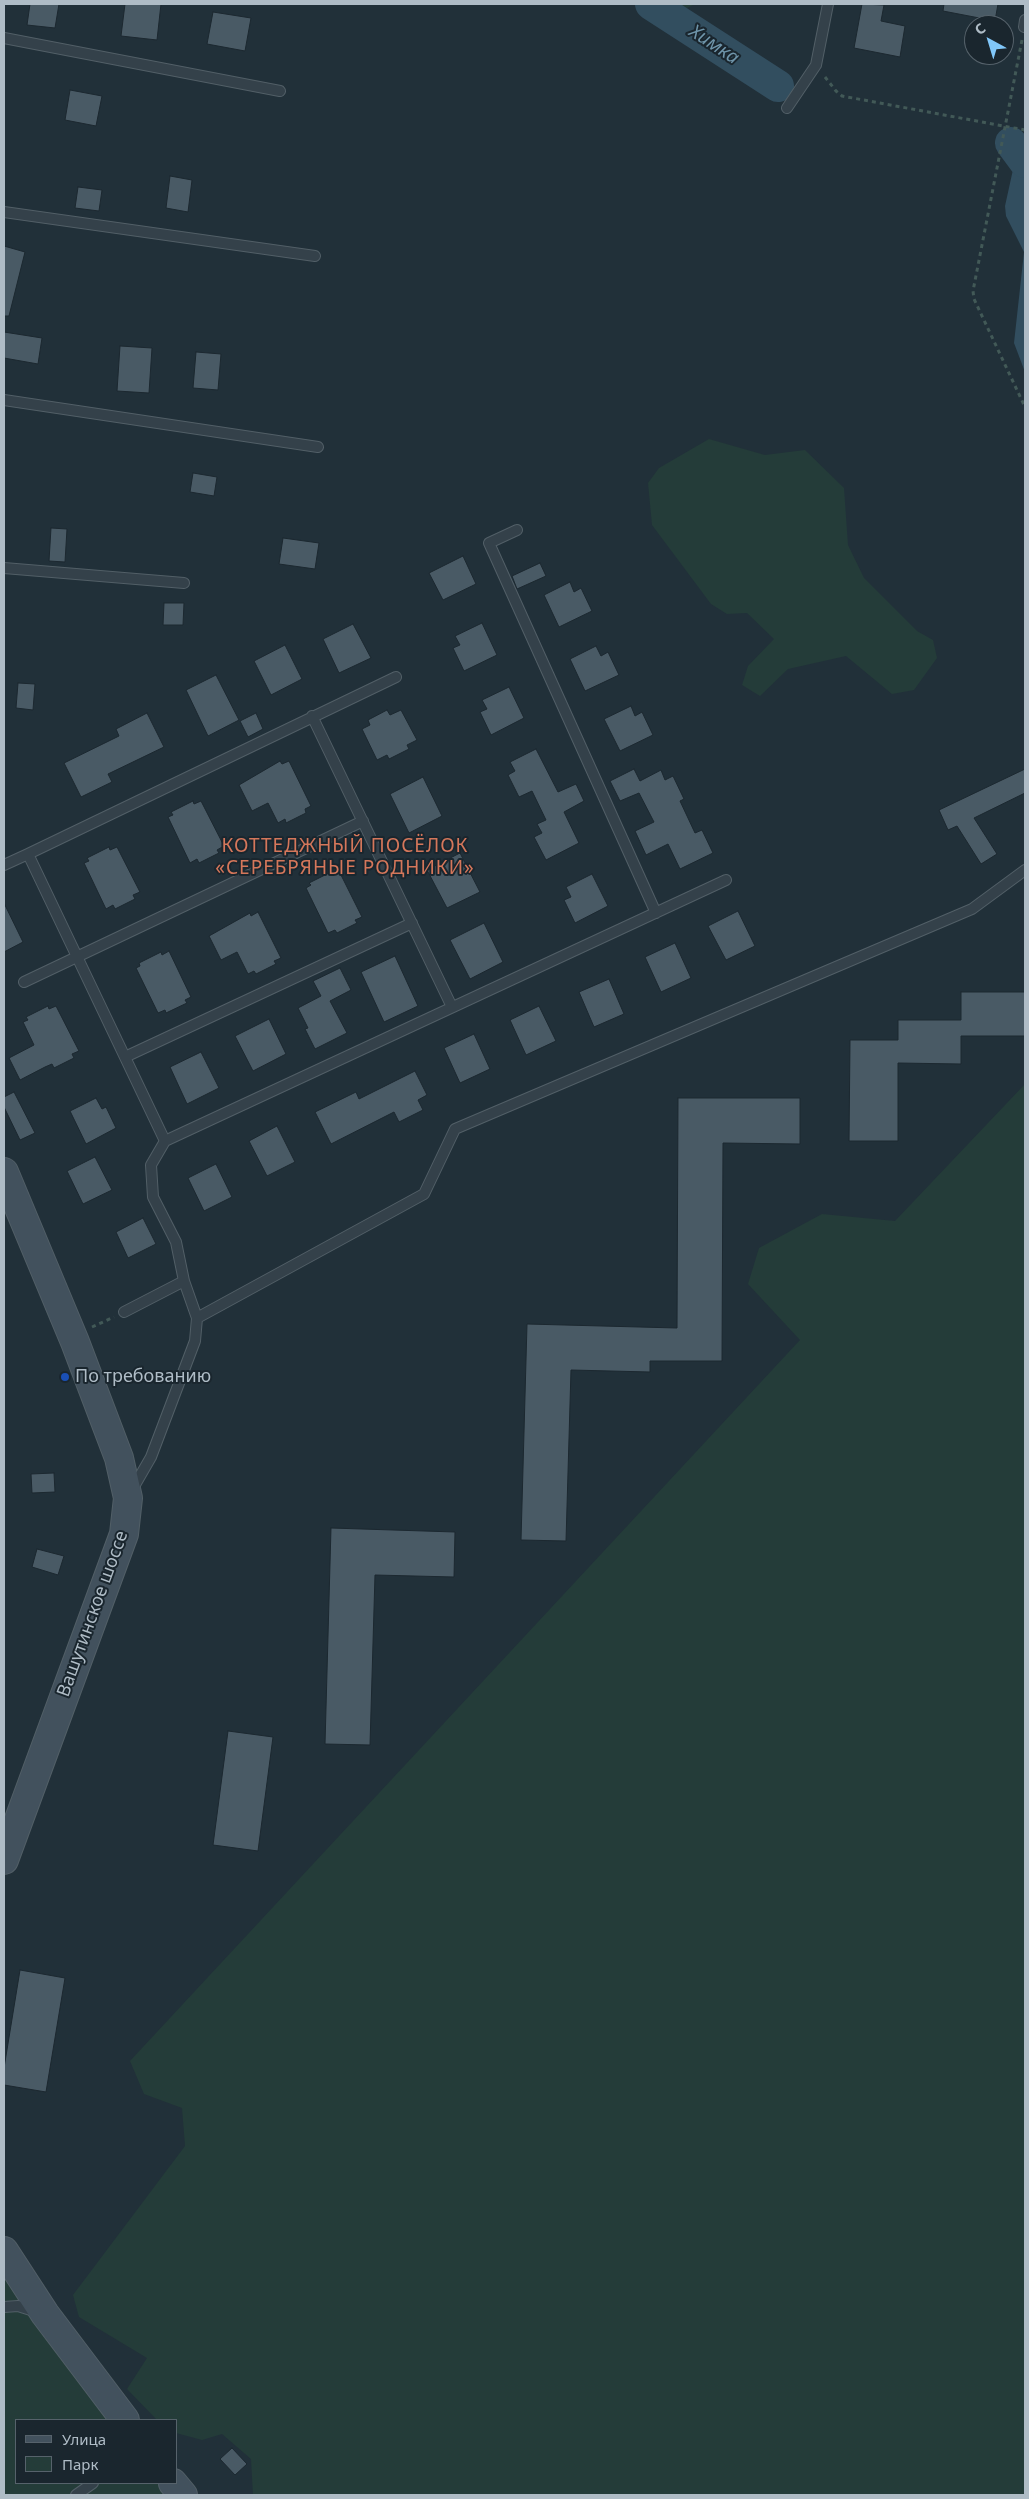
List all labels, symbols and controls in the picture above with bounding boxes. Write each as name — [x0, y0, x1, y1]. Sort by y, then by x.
north arrow — [964, 15, 1014, 65]
text: С — [970, 19, 989, 39]
water label: Химка — [685, 20, 743, 70]
district label: КОТТЕДЖНЫЙ ПОСЁЛОК «СЕРЕБРЯНЫЕ РОДНИКИ» — [213, 836, 477, 880]
place label: По требованию — [75, 1366, 211, 1388]
marker: По требованию — [59, 1371, 71, 1383]
street label: Вашутинское шоссе — [53, 1528, 133, 1700]
legend — [15, 2419, 178, 2484]
text: Улица — [62, 2429, 106, 2449]
text: Парк — [62, 2454, 98, 2474]

